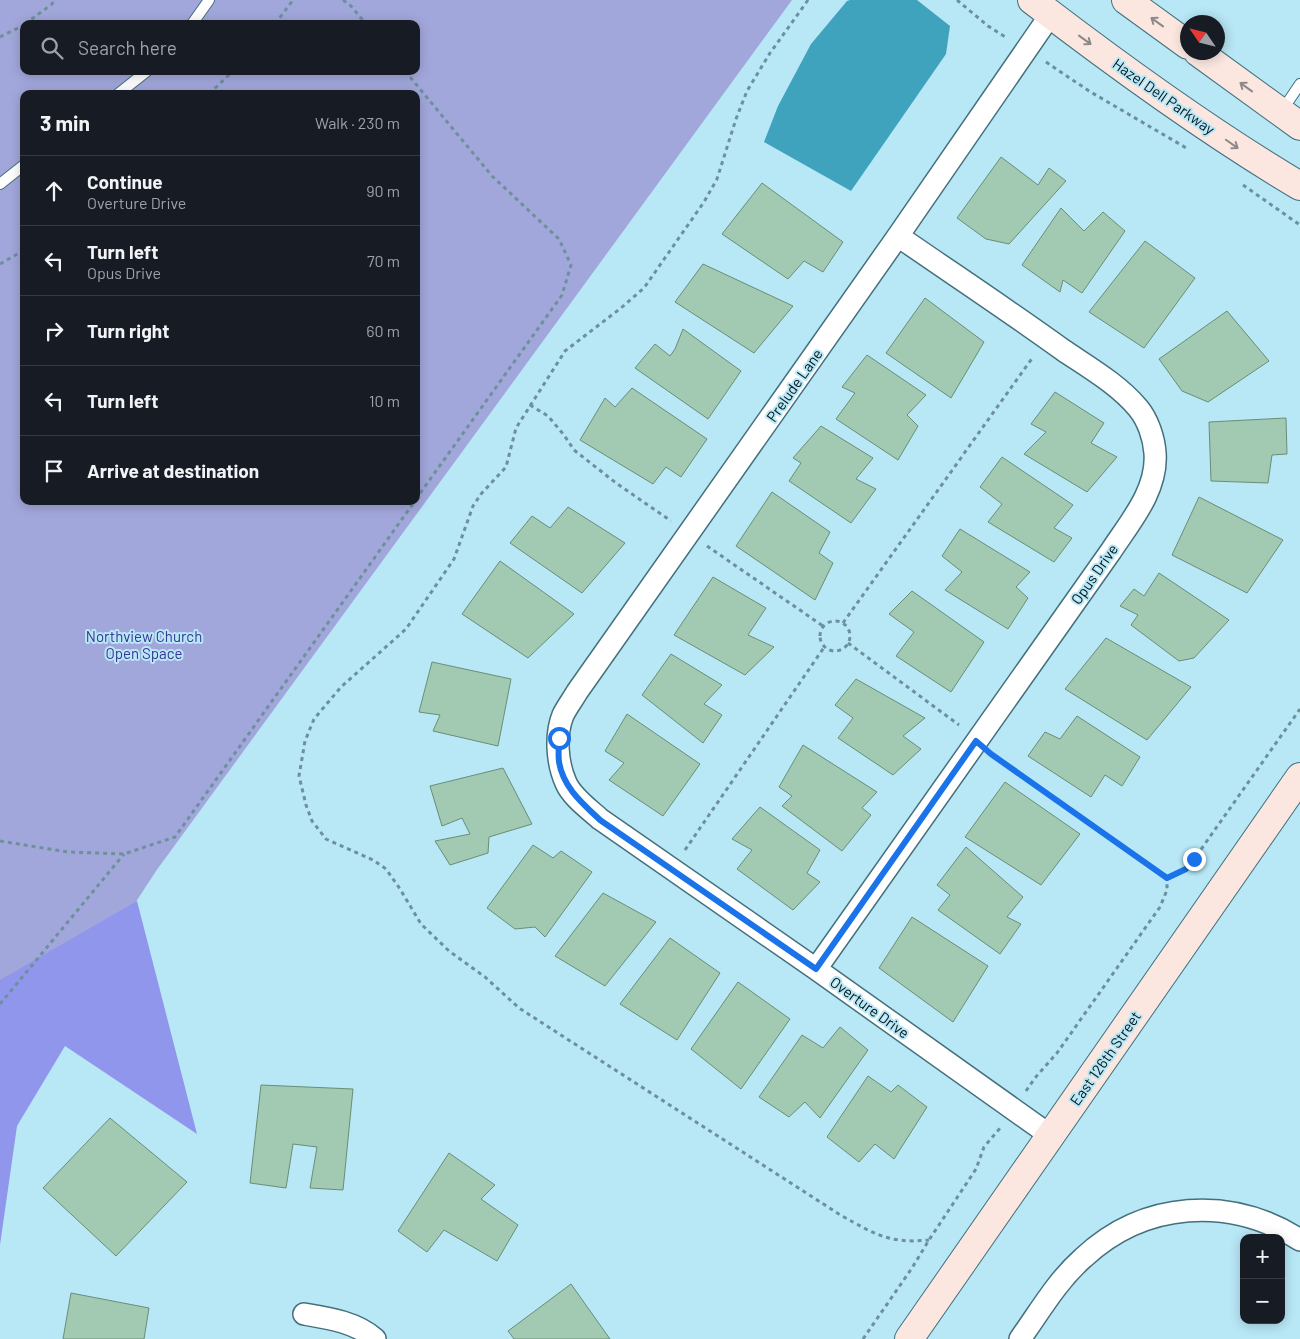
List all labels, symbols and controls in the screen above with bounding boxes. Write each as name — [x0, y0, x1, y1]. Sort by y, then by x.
north arrow — [1180, 15, 1225, 60]
one-way arrow — [1150, 17, 1164, 27]
search box — [20, 20, 420, 75]
icon: search — [38, 34, 66, 62]
one-way arrow — [1078, 35, 1092, 45]
text: Search here — [78, 36, 177, 59]
street label: Hazel Dell Parkway — [1110, 54, 1219, 138]
one-way arrow — [1239, 82, 1253, 92]
text: 3 min — [40, 110, 90, 135]
text: Walk · 230 m — [315, 113, 400, 132]
one-way arrow — [1225, 139, 1239, 149]
text: Continue — [87, 170, 163, 193]
icon: ahead — [40, 177, 68, 205]
text: 90 m — [366, 181, 400, 200]
text: Overture Drive — [87, 193, 186, 212]
text: Turn left — [87, 240, 158, 263]
icon: left — [40, 247, 68, 275]
text: 70 m — [367, 251, 400, 270]
text: Opus Drive — [87, 263, 161, 282]
icon: right — [40, 317, 68, 345]
text: Turn right — [87, 319, 169, 342]
text: 60 m — [366, 321, 400, 340]
street label: Prelude Lane — [762, 345, 826, 425]
icon: left — [40, 387, 68, 415]
text: Turn left — [87, 389, 158, 412]
text: 10 m — [369, 391, 400, 410]
icon: arrive — [40, 457, 68, 485]
text: Arrive at destination — [87, 459, 259, 482]
street label: Opus Drive — [1067, 540, 1121, 608]
park label: Northview Church Open Space — [86, 627, 202, 662]
route start — [548, 727, 571, 750]
route end — [1183, 848, 1206, 871]
street label: Overture Drive — [827, 972, 913, 1042]
street label: East 126th Street — [1066, 1007, 1144, 1109]
map controls — [1240, 1234, 1285, 1324]
button: + — [1240, 1234, 1285, 1279]
button: − — [1240, 1279, 1285, 1324]

